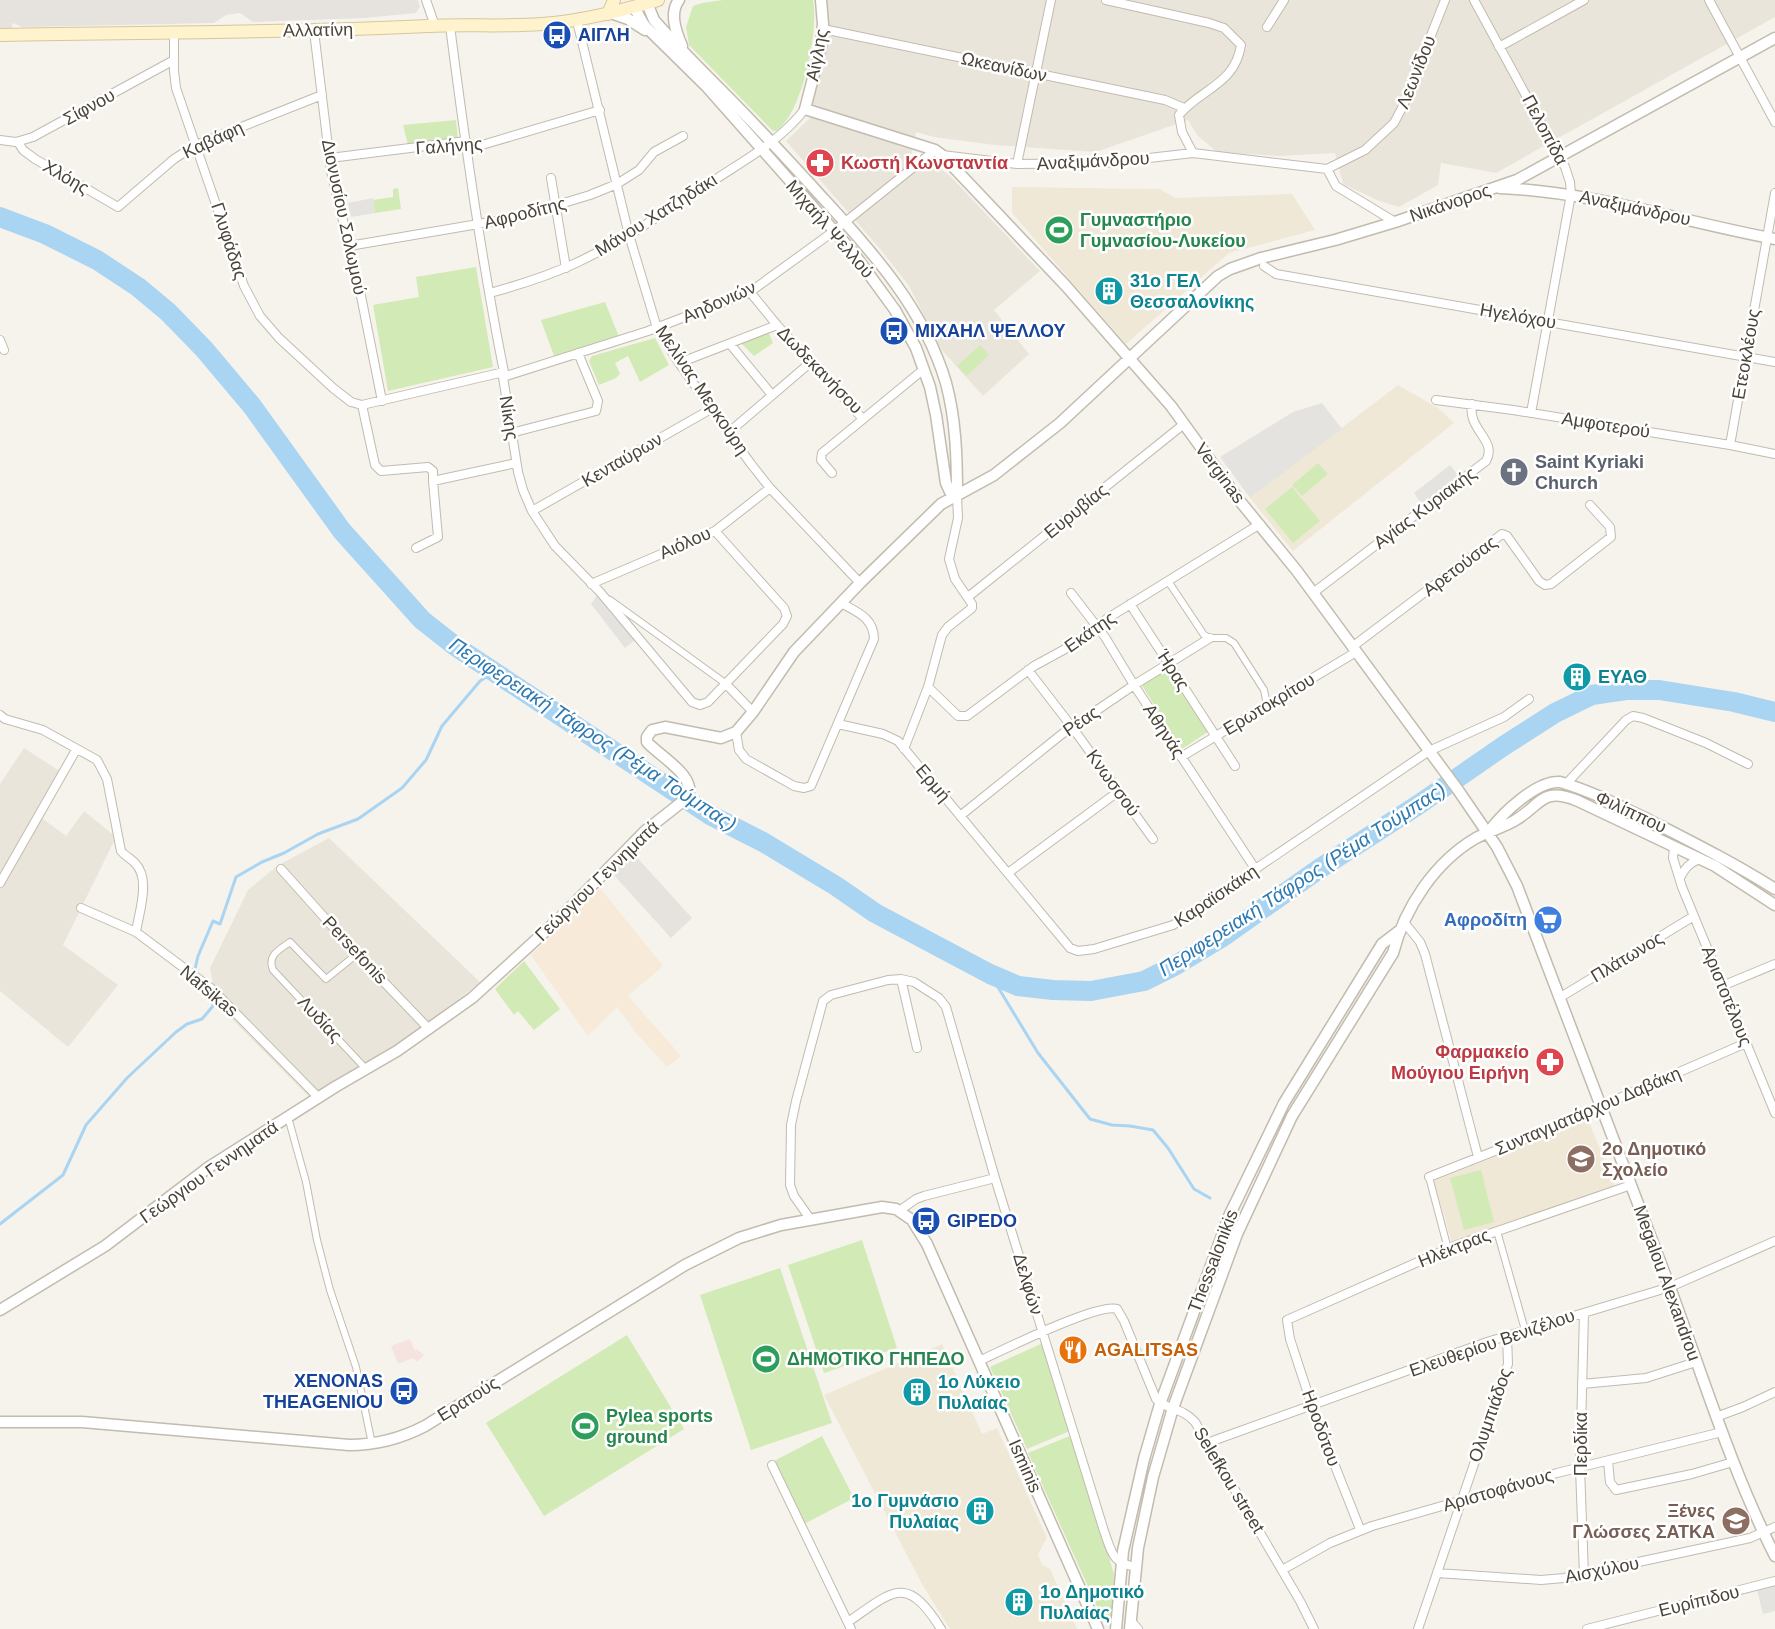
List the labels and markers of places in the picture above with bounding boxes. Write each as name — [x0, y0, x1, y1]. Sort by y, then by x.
bus stop icon: ΑΙΓΛΗ — [541, 19, 573, 51]
place label: ΑΙΓΛΗ — [578, 25, 630, 45]
pharmacy icon: Κωστή Κωνσταντία — [804, 147, 836, 179]
place label: Κωστή Κωνσταντία — [841, 153, 1008, 173]
place label: Γυμναστήριο Γυμνασίου-Λυκείου — [1080, 210, 1246, 251]
sports icon: Γυμναστήριο Γυμνασίου-Λυκείου — [1043, 214, 1075, 246]
place label: 31ο ΓΕΛ Θεσσαλονίκης — [1130, 271, 1254, 312]
building icon: 31ο ΓΕΛ Θεσσαλονίκης — [1093, 275, 1125, 307]
bus stop icon: ΜΙΧΑΗΛ ΨΕΛΛΟΥ — [878, 315, 910, 347]
place label: ΜΙΧΑΗΛ ΨΕΛΛΟΥ — [915, 321, 1066, 341]
place label: Saint Kyriaki Church — [1535, 452, 1644, 493]
church icon: Saint Kyriaki Church — [1498, 456, 1530, 488]
building icon: ΕΥΑΘ — [1561, 661, 1593, 693]
place label: ΕΥΑΘ — [1598, 667, 1647, 687]
supermarket icon: Αφροδίτη — [1532, 904, 1564, 936]
place label: Αφροδίτη — [1444, 910, 1527, 930]
place label: Φαρμακείο Μούγιου Ειρήνη — [1391, 1042, 1529, 1083]
pharmacy icon: Φαρμακείο Μούγιου Ειρήνη — [1534, 1046, 1566, 1078]
place label: 2ο Δημοτικό Σχολείο — [1602, 1139, 1706, 1180]
school or university icon: 2ο Δημοτικό Σχολείο — [1565, 1143, 1597, 1175]
bus stop icon: GIPEDO — [910, 1205, 942, 1237]
place label: GIPEDO — [947, 1211, 1017, 1231]
restaurant icon: AGALITSAS — [1057, 1334, 1089, 1366]
place label: AGALITSAS — [1094, 1340, 1198, 1360]
sports icon: ΔΗΜΟΤΙΚΟ ΓΗΠΕΔΟ — [750, 1343, 782, 1375]
place label: ΔΗΜΟΤΙΚΟ ΓΗΠΕΔΟ — [787, 1349, 964, 1369]
place label: XENONAS THEAGENIOU — [263, 1371, 383, 1412]
place label: 1ο Λύκειο Πυλαίας — [938, 1372, 1020, 1413]
bus stop icon: XENONAS THEAGENIOU — [388, 1375, 420, 1407]
building icon: 1ο Λύκειο Πυλαίας — [901, 1376, 933, 1408]
place label: Pylea sports ground — [606, 1406, 713, 1447]
sports icon: Pylea sports ground — [569, 1410, 601, 1442]
place label: 1ο Γυμνάσιο Πυλαίας — [851, 1491, 959, 1532]
building icon: 1ο Γυμνάσιο Πυλαίας — [964, 1495, 996, 1527]
place label: Ξένες Γλώσσες ΣΑΤΚΑ — [1572, 1501, 1715, 1542]
school or university icon: Ξένες Γλώσσες ΣΑΤΚΑ — [1720, 1505, 1752, 1537]
place label: 1ο Δημοτικό Πυλαίας — [1040, 1582, 1144, 1623]
building icon: 1ο Δημοτικό Πυλαίας — [1003, 1586, 1035, 1618]

